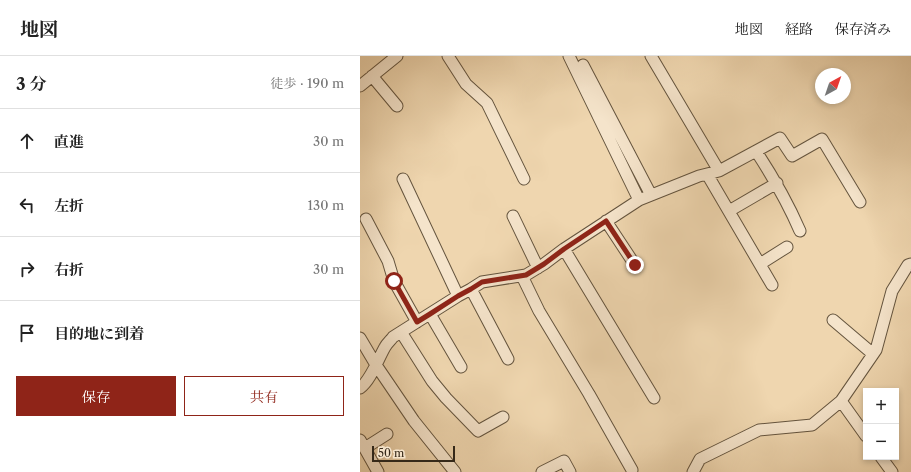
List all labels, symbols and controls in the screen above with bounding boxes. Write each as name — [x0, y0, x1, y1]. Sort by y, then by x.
text: 地図 — [20, 18, 58, 41]
text: 地図 — [735, 20, 763, 38]
text: 経路 — [785, 20, 813, 38]
text: 保存済み — [835, 20, 891, 38]
north arrow — [815, 68, 851, 104]
text: 3 分 — [16, 74, 47, 94]
text: 徒歩 · 190 m — [271, 75, 344, 91]
icon: ahead — [16, 130, 38, 152]
text: 直進 — [54, 132, 84, 151]
text: 30 m — [313, 133, 344, 149]
icon: left — [16, 194, 38, 216]
text: 左折 — [54, 196, 84, 215]
text: 130 m — [308, 197, 344, 213]
route end — [626, 256, 644, 274]
icon: right — [16, 258, 38, 280]
text: 右折 — [54, 260, 84, 279]
text: 30 m — [313, 261, 344, 277]
route start — [385, 272, 403, 290]
icon: arrive — [16, 322, 38, 344]
text: 目的地に到着 — [54, 324, 144, 343]
button: 保存 — [16, 376, 176, 416]
button: 共有 — [184, 376, 344, 416]
map controls — [863, 388, 899, 460]
button: + — [863, 388, 899, 424]
button: − — [863, 424, 899, 460]
scale bar — [372, 444, 455, 463]
text: 50 m — [378, 446, 404, 460]

